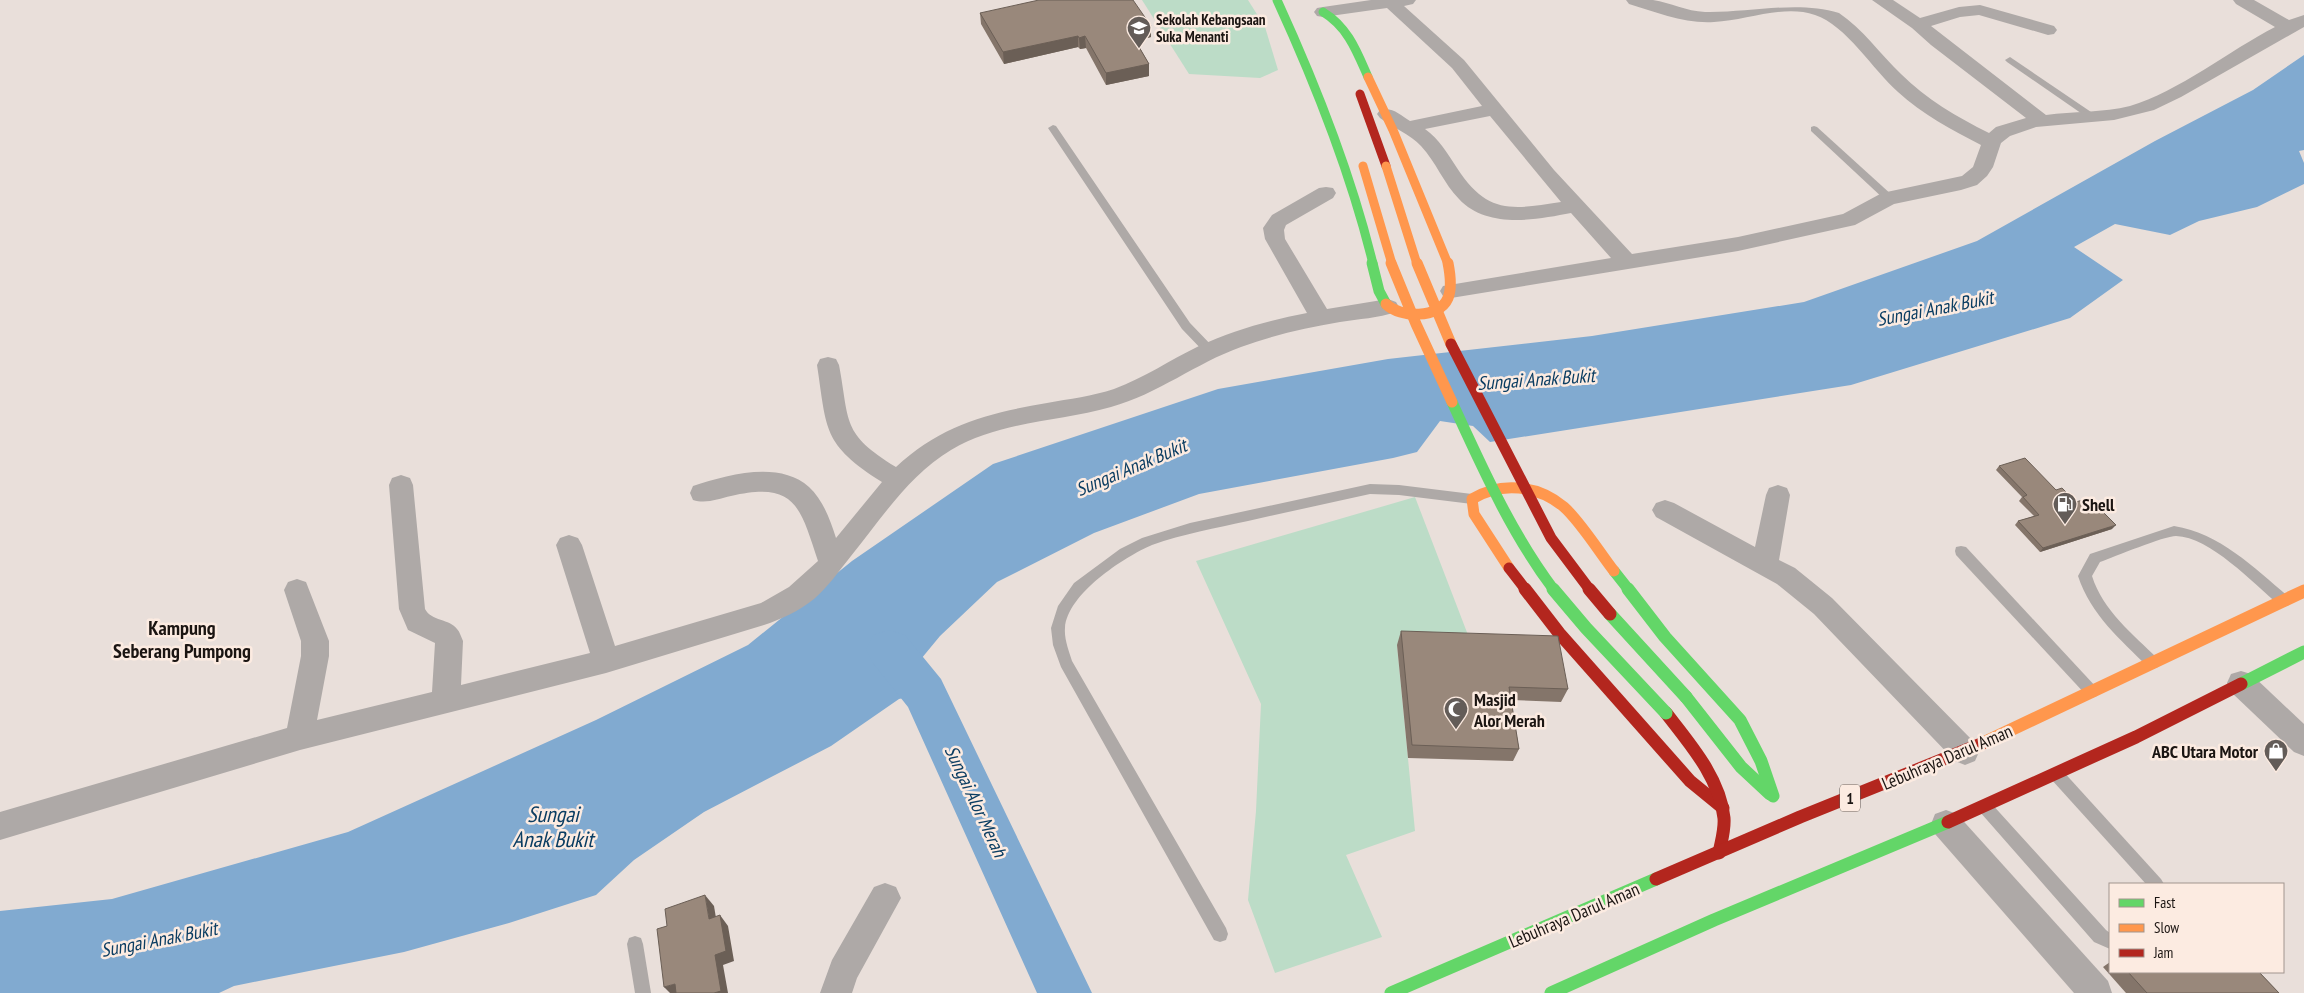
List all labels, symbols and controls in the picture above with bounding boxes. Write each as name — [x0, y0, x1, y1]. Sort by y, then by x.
place label: Sekolah Kebangsaan Suka Menanti — [1156, 10, 1266, 46]
school or university icon: Sekolah Kebangsaan Suka Menanti — [1126, 15, 1152, 49]
water label: Sungai Anak Bukit — [1875, 284, 1998, 331]
water label: Sungai Anak Bukit — [1476, 363, 1598, 395]
water label: Sungai Anak Bukit — [1072, 432, 1193, 501]
fuel station icon: Shell — [2052, 491, 2078, 525]
place label: Shell — [2082, 493, 2115, 516]
district label: Kampung Seberang Pumpong — [113, 615, 251, 664]
place label: Masjid Alor Merah — [1473, 688, 1545, 732]
mosque icon: Masjid Alor Merah — [1443, 696, 1469, 730]
street label: Lebuhraya Darul Aman — [1878, 719, 2016, 795]
shop icon: ABC Utara Motor — [2263, 738, 2289, 772]
place label: ABC Utara Motor — [2151, 740, 2259, 763]
water label: Sungai Alor Merah — [940, 741, 1013, 862]
road number: 1 — [1840, 784, 1860, 811]
water label: Sungai Anak Bukit — [513, 800, 596, 853]
street label: Lebuhraya Darul Aman — [1505, 877, 1643, 953]
legend — [2109, 883, 2284, 973]
text: Fast — [2154, 893, 2175, 912]
water label: Sungai Anak Bukit — [99, 915, 222, 962]
text: Slow — [2154, 918, 2179, 937]
text: Jam — [2153, 943, 2173, 962]

